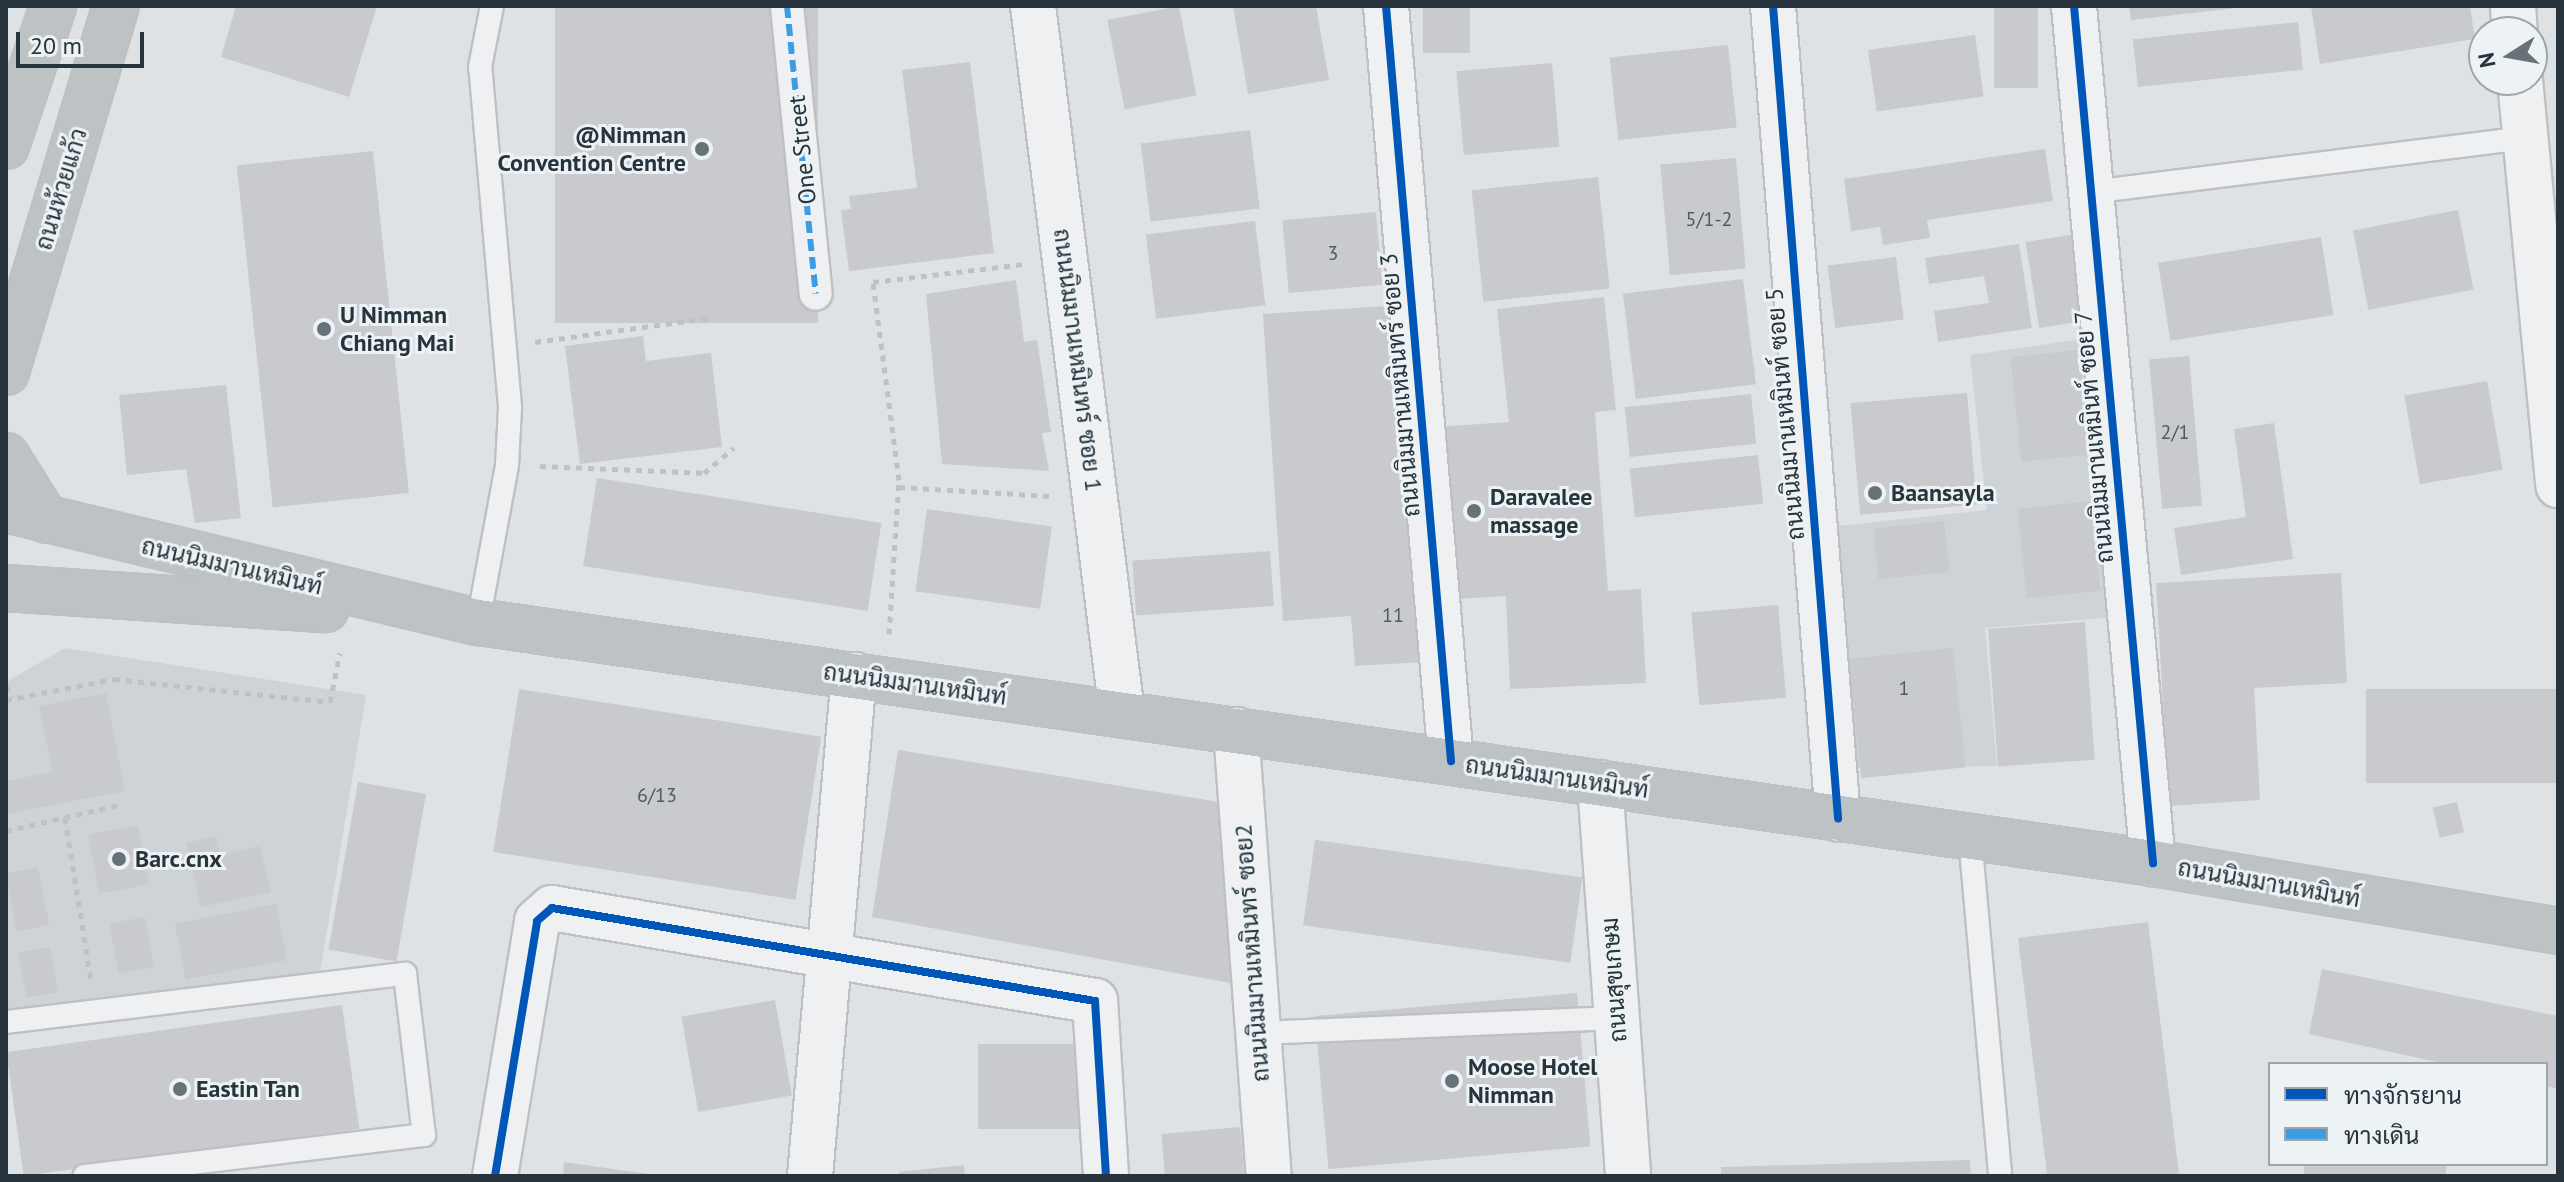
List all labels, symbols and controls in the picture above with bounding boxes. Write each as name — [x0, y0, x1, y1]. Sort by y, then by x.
scale bar — [20, 16, 148, 66]
north arrow — [2468, 16, 2548, 96]
text: 20 m — [30, 30, 82, 61]
text: N — [2471, 50, 2502, 70]
street label: One Street — [782, 94, 822, 206]
place label: @Nimman Convention Centre — [497, 121, 686, 177]
street label: ถนนห้วยแก้ว — [29, 125, 93, 253]
marker: @Nimman Convention Centre — [693, 140, 711, 158]
house number: 5/1-2 — [1686, 207, 1732, 231]
street label: ถนนนิมมานเหมินทร์ ซอย 1 — [1048, 227, 1108, 493]
house number: 3 — [1328, 241, 1338, 265]
street label: ถนนนิมมานเหมินทร์ ซอย 3 — [1374, 252, 1426, 518]
street label: ถนนนิมมานเหมินท์ ซอย 5 — [1760, 287, 1810, 541]
place label: U Nimman Chiang Mai — [340, 301, 454, 357]
street label: ถนนนิมมานเหมินท์ ซอย 7 — [2069, 310, 2119, 564]
marker: U Nimman Chiang Mai — [315, 320, 333, 338]
house number: 2/1 — [2161, 420, 2189, 444]
place label: Baansayla — [1891, 479, 1995, 507]
place label: Daravalee massage — [1490, 483, 1592, 539]
marker: Baansayla — [1866, 484, 1884, 502]
marker: Daravalee massage — [1465, 502, 1483, 520]
street label: ถนนนิมมานเหมินท์ — [139, 531, 325, 601]
house number: 11 — [1382, 603, 1404, 627]
street label: ถนนนิมมานเหมินท์ — [822, 657, 1008, 711]
house number: 1 — [1899, 676, 1909, 700]
street label: ถนนนิมมานเหมินท์ — [1464, 750, 1650, 804]
house number: 6/13 — [637, 783, 677, 807]
street label: ถนนนิมมานเหมินทร์ ซอย2 — [1229, 823, 1275, 1083]
place label: Barc.cnx — [135, 845, 222, 873]
marker: Barc.cnx — [110, 850, 128, 868]
street label: ถนนนิมมานเหมินท์ — [2176, 853, 2362, 913]
street label: ถนนสุขเกษม — [1595, 917, 1633, 1043]
place label: Moose Hotel Nimman — [1468, 1053, 1597, 1109]
legend — [2268, 1062, 2548, 1166]
marker: Moose Hotel Nimman — [1443, 1072, 1461, 1090]
place label: Eastin Tan — [196, 1075, 301, 1103]
marker: Eastin Tan — [171, 1080, 189, 1098]
text: ทางจักรยาน — [2344, 1080, 2462, 1111]
text: ทางเดิน — [2344, 1120, 2419, 1151]

